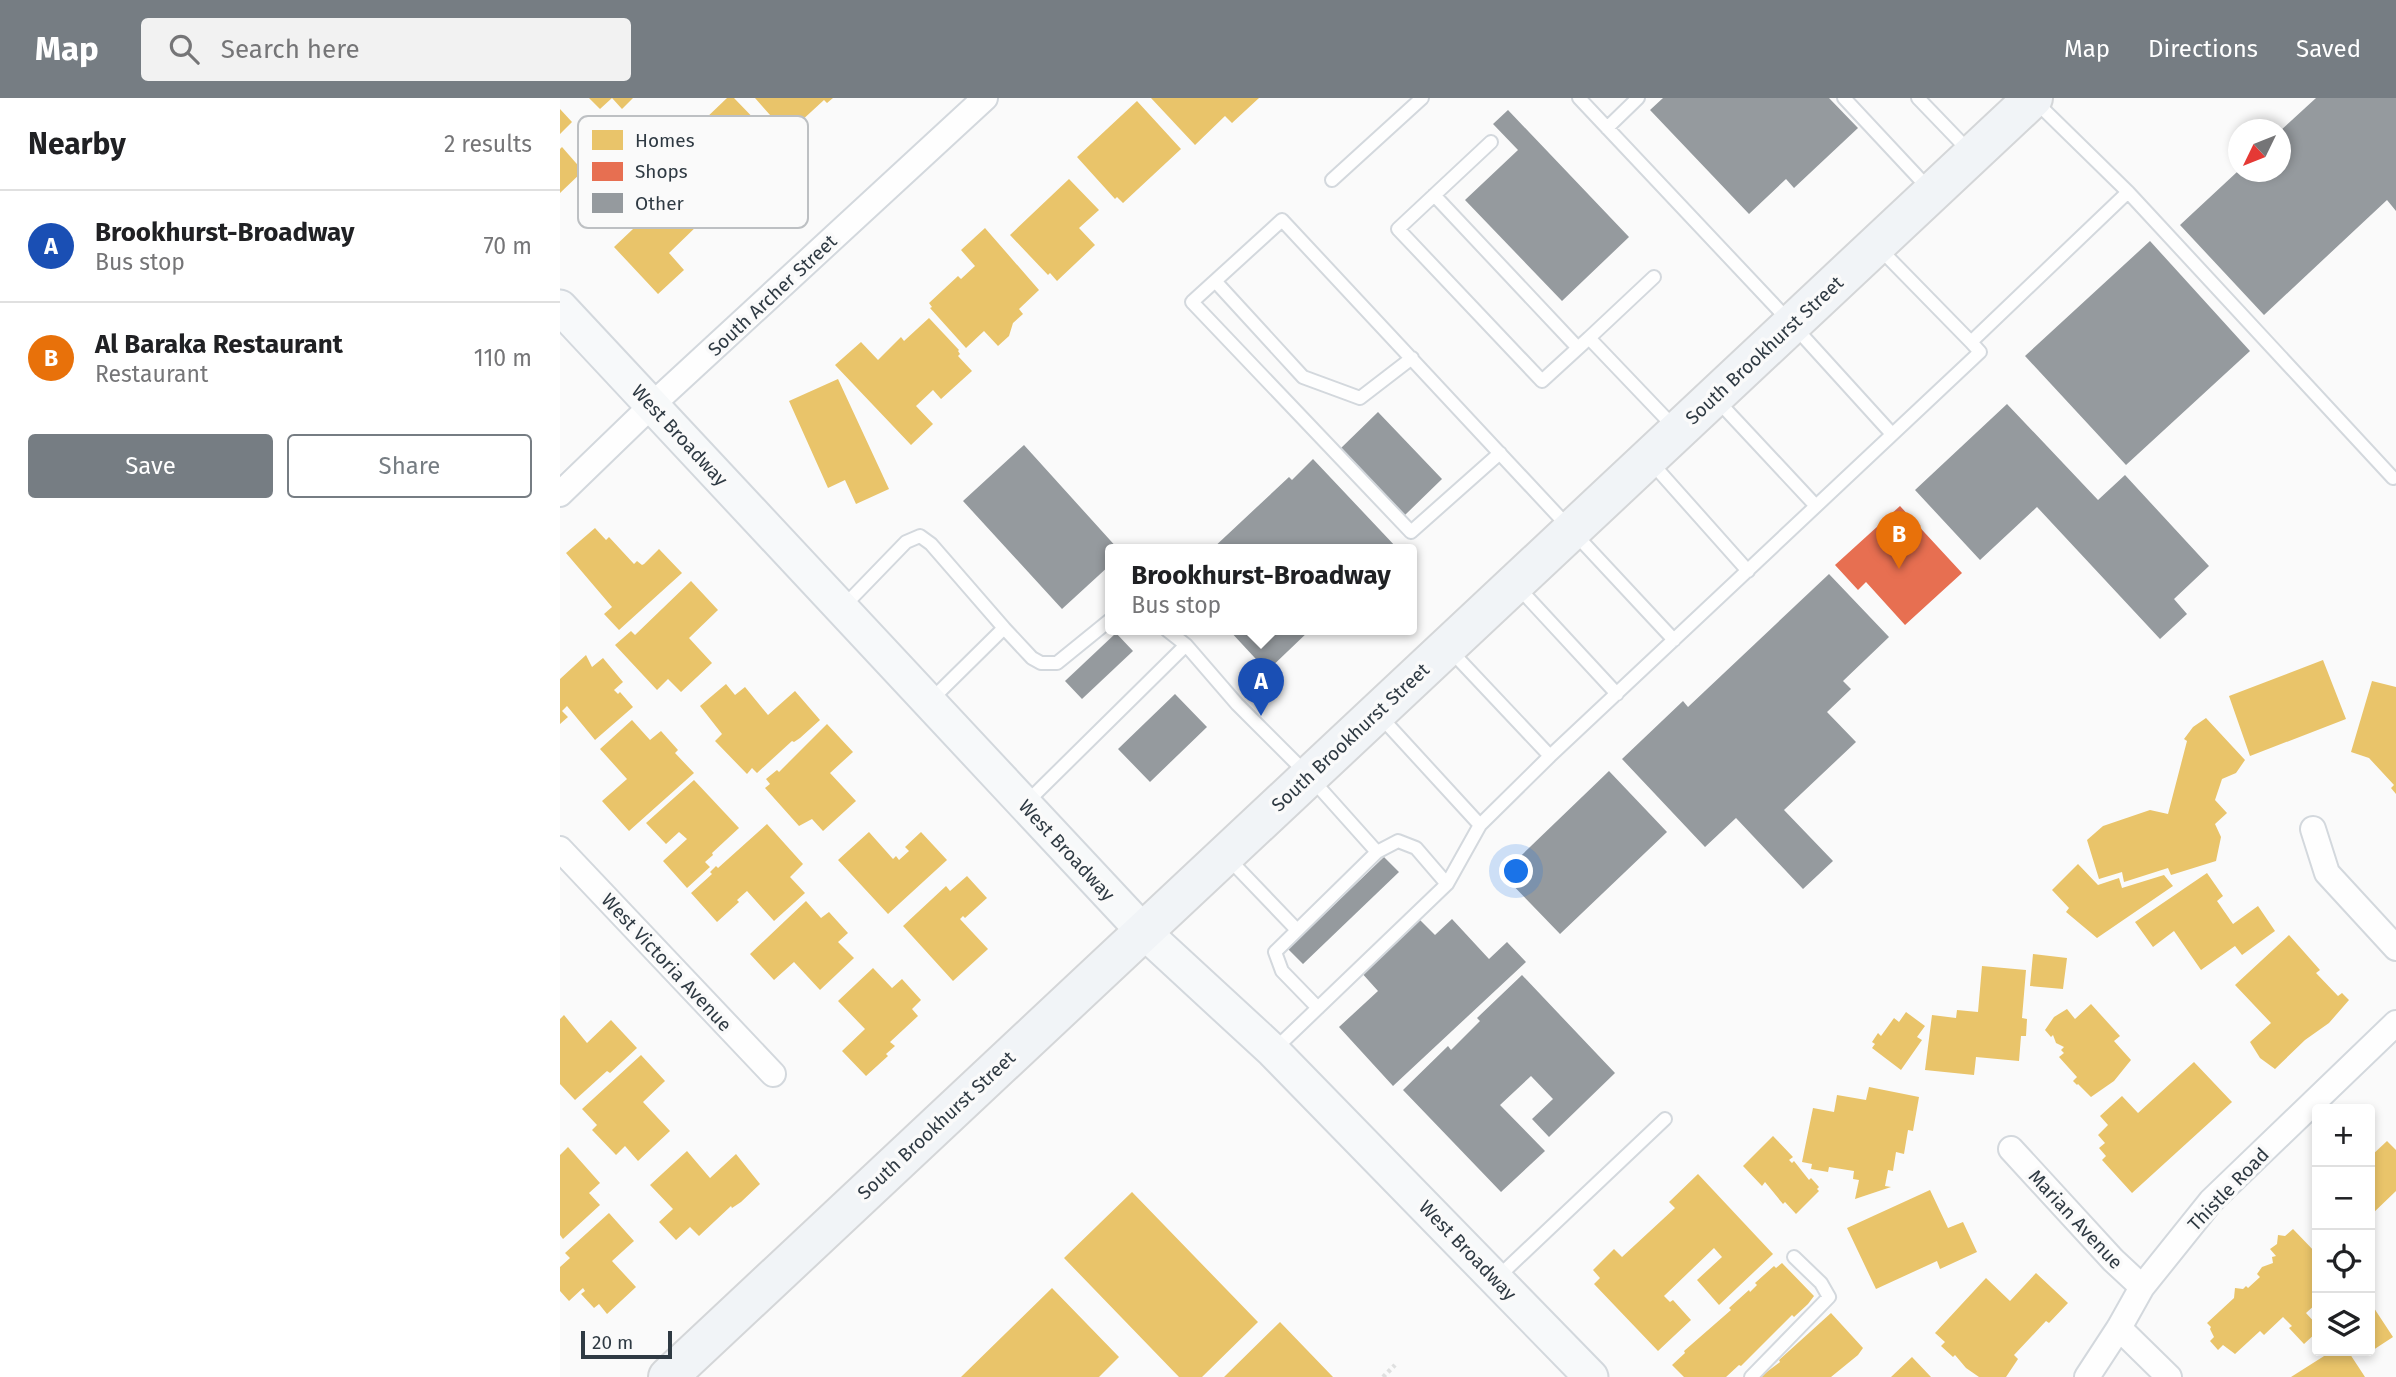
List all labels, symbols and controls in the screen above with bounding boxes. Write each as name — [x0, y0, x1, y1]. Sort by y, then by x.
search box — [141, 18, 631, 81]
text: Map — [35, 29, 99, 69]
icon: search — [165, 30, 203, 68]
text: Search here — [221, 34, 360, 65]
text: Map — [2064, 35, 2110, 63]
text: Directions — [2148, 35, 2258, 63]
text: Saved — [2296, 35, 2361, 63]
legend — [578, 116, 808, 228]
north arrow — [2228, 119, 2291, 182]
text: Nearby — [28, 126, 126, 162]
text: Homes — [635, 129, 695, 152]
text: 2 results — [444, 130, 532, 158]
text: Shops — [635, 160, 688, 183]
text: Other — [635, 192, 684, 215]
text: Brookhurst-Broadway — [95, 217, 354, 248]
street label: South Archer Street — [703, 230, 842, 361]
text: A — [44, 232, 58, 260]
text: 70 m — [483, 232, 532, 260]
text: Bus stop — [95, 248, 185, 276]
street label: South Brookhurst Street — [1681, 271, 1848, 429]
text: Al Baraka Restaurant — [95, 329, 343, 360]
text: B — [44, 344, 58, 372]
text: 110 m — [474, 344, 532, 372]
text: Restaurant — [95, 360, 208, 388]
street label: West Broadway — [627, 380, 733, 491]
button: Save — [28, 434, 273, 498]
button: Share — [287, 434, 532, 498]
pin: B — [1876, 511, 1922, 569]
popup — [1105, 544, 1417, 635]
text: Brookhurst-Broadway — [1131, 560, 1391, 591]
text: Bus stop — [1131, 591, 1221, 619]
pin: A — [1238, 658, 1284, 716]
street label: South Brookhurst Street — [1267, 658, 1434, 816]
street label: West Broadway — [1014, 795, 1120, 906]
your location — [1499, 854, 1533, 888]
street label: West Victoria Avenue — [597, 889, 737, 1036]
street label: South Brookhurst Street — [853, 1046, 1020, 1204]
map controls — [2312, 1104, 2375, 1356]
button: + — [2312, 1104, 2375, 1167]
street label: Thistle Road — [2183, 1143, 2274, 1236]
street label: Marian Avenue — [2024, 1165, 2127, 1274]
button: − — [2312, 1167, 2375, 1230]
street label: West Broadway — [1414, 1195, 1522, 1306]
button: locate — [2312, 1230, 2375, 1293]
button: layers — [2312, 1293, 2375, 1356]
scale bar — [581, 1328, 672, 1360]
text: 20 m — [592, 1331, 633, 1354]

